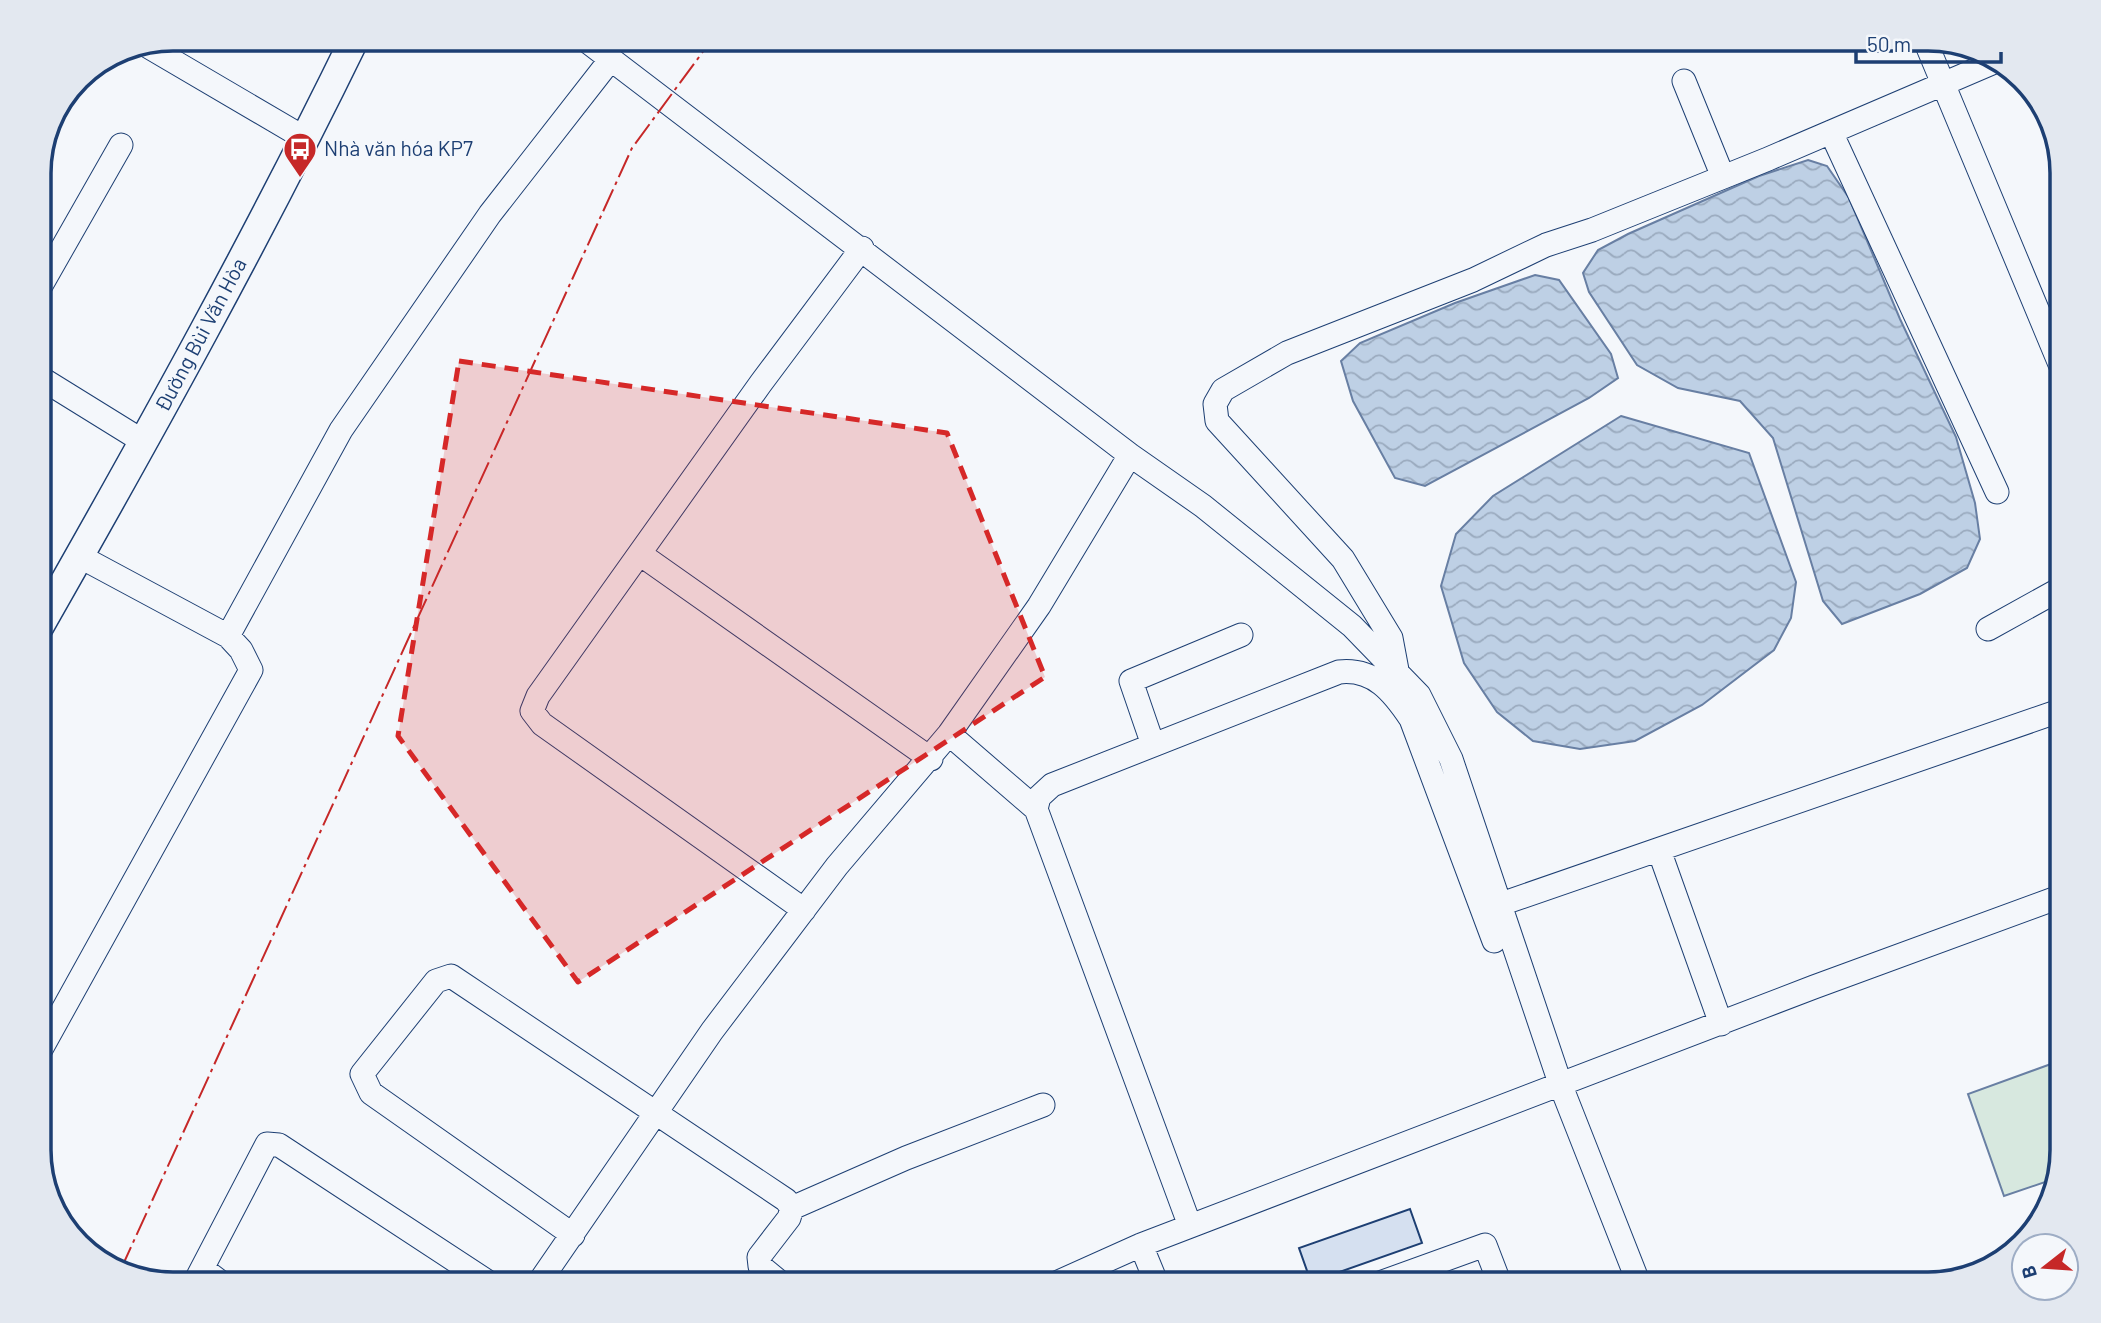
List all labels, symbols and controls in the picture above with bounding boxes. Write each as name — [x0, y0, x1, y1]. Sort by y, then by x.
scale bar — [1856, 21, 2001, 65]
text: 50 m — [1867, 31, 1911, 56]
bus stop icon: Nhà văn hóa KP7 — [281, 130, 319, 179]
place label: Nhà văn hóa KP7 — [324, 135, 473, 160]
street label: Đường Bùi Văn Hòa — [149, 253, 251, 415]
north arrow — [2010, 1232, 2080, 1302]
text: B — [2016, 1263, 2041, 1281]

